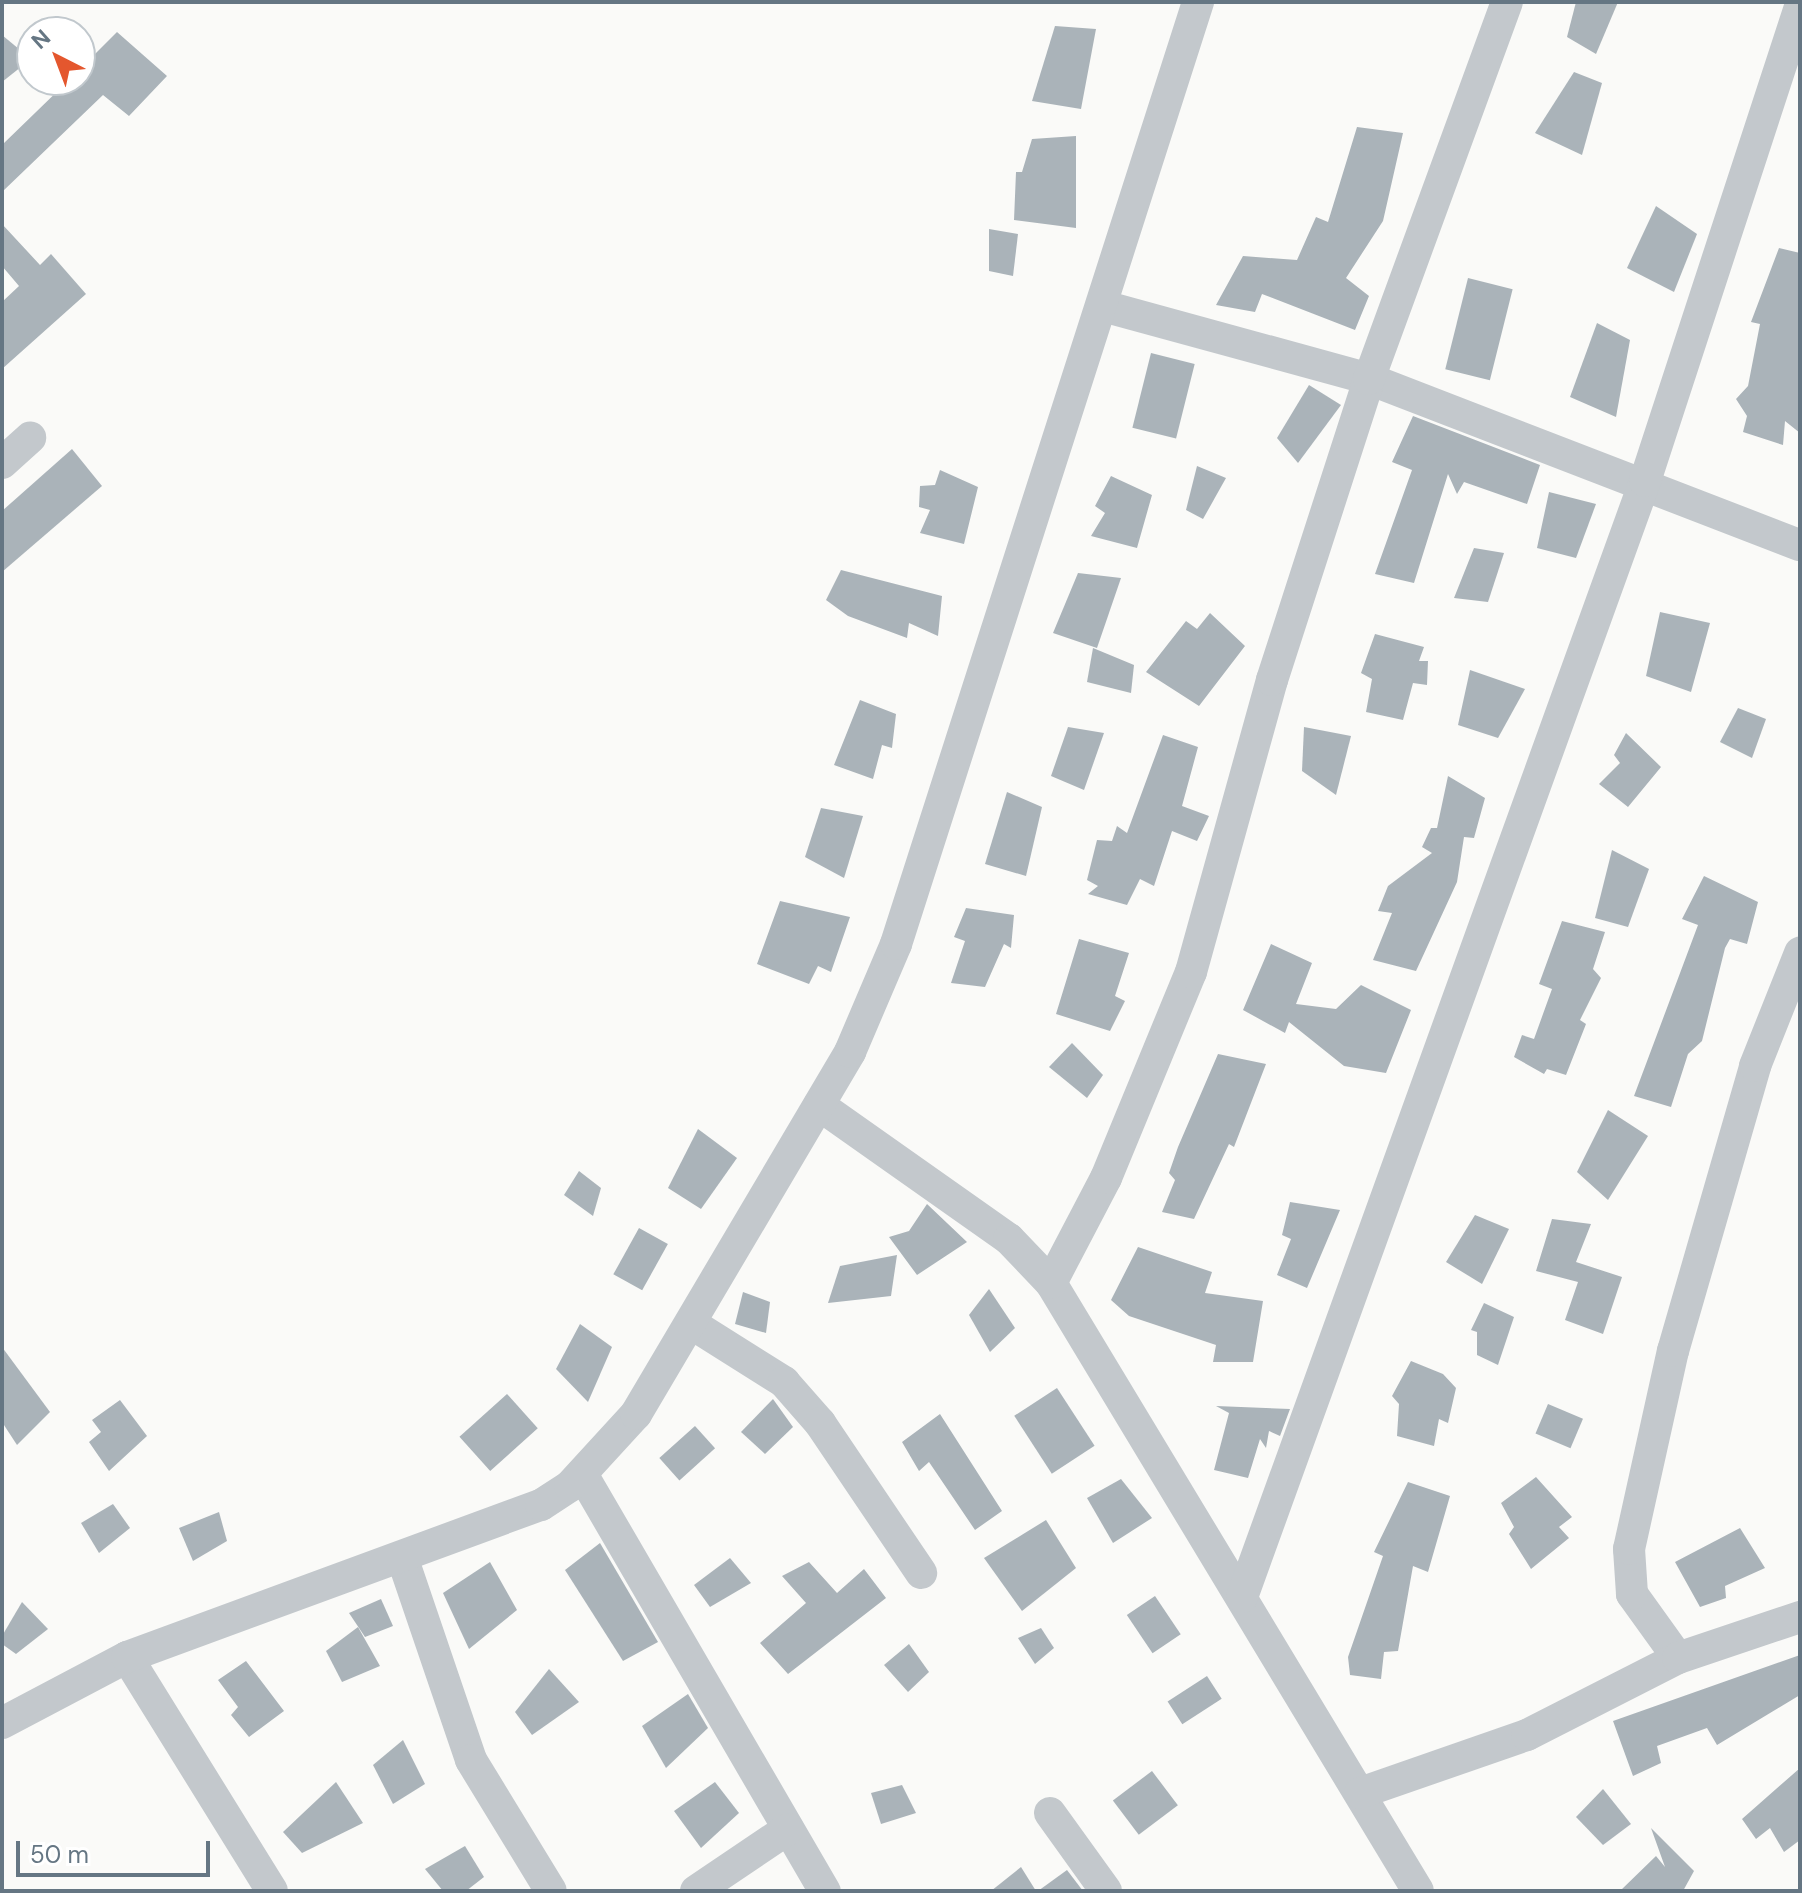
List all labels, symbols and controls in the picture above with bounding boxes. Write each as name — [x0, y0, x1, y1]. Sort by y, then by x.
north arrow — [16, 16, 96, 96]
text: N — [25, 23, 57, 55]
scale bar — [20, 1825, 214, 1875]
text: 50 m — [30, 1839, 89, 1870]

